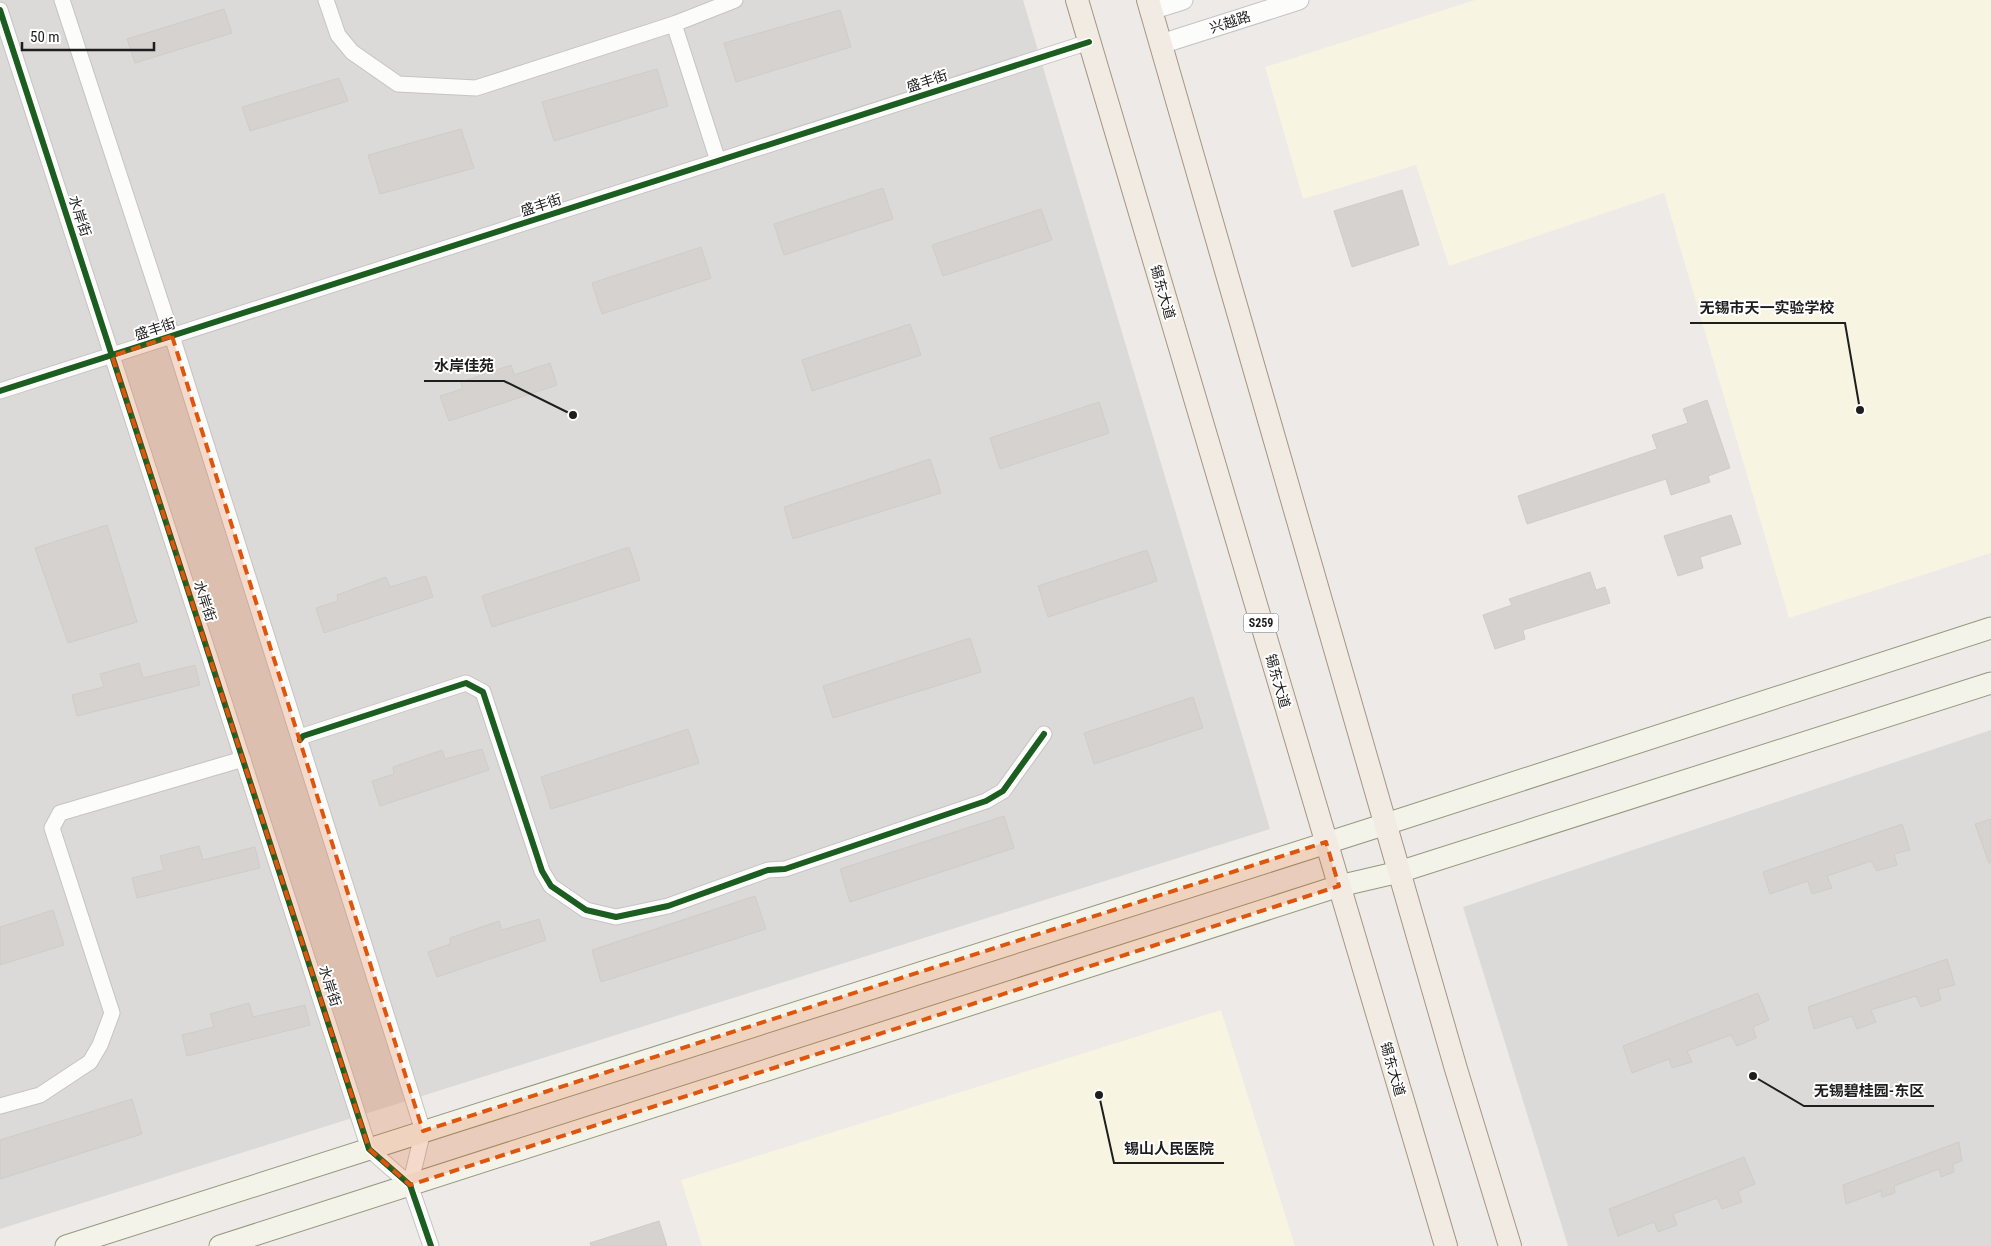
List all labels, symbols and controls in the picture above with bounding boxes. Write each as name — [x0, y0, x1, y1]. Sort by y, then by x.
street label: 兴越路 — [1208, 8, 1252, 36]
scale bar — [22, 20, 155, 52]
text: 50 m — [30, 28, 60, 46]
street label: 盛丰街 — [905, 67, 949, 95]
street label: 盛丰街 — [519, 191, 563, 219]
street label: 水岸街 — [66, 194, 94, 238]
street label: 锡东大道 — [1148, 263, 1178, 321]
callout: 无锡市天一实验学校 — [1690, 293, 1845, 323]
text: 无锡市天一实验学校 — [1699, 299, 1835, 317]
street label: 盛丰街 — [133, 315, 177, 343]
callout: 水岸佳苑 — [424, 351, 504, 381]
text: 水岸佳苑 — [434, 357, 494, 375]
street label: 水岸街 — [191, 579, 219, 623]
road number: S259 — [1244, 614, 1278, 632]
street label: 锡东大道 — [1263, 652, 1293, 710]
street label: 水岸街 — [316, 964, 344, 1008]
street label: 锡东大道 — [1378, 1040, 1408, 1098]
callout: 无锡碧桂园-东区 — [1804, 1076, 1934, 1106]
text: 无锡碧桂园-东区 — [1814, 1082, 1924, 1100]
callout: 锡山人民医院 — [1114, 1133, 1224, 1163]
text: 锡山人民医院 — [1124, 1140, 1214, 1158]

